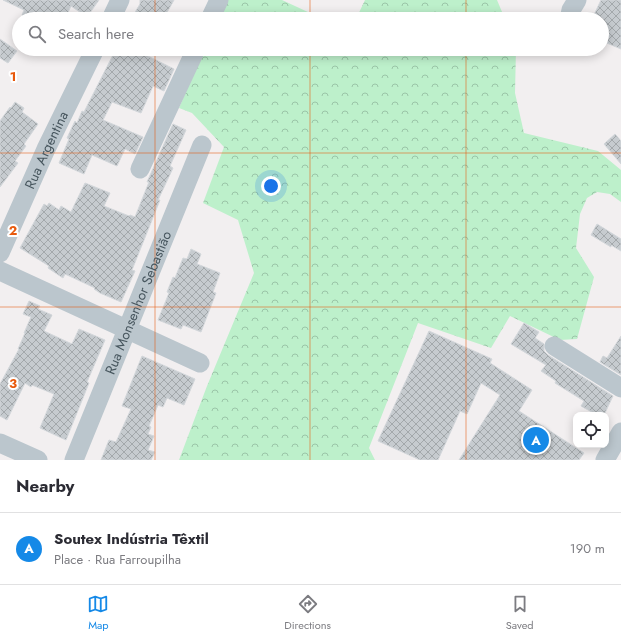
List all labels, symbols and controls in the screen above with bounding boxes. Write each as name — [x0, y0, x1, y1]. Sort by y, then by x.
search box — [12, 12, 609, 56]
icon: search — [26, 23, 48, 45]
text: Search here — [58, 23, 134, 45]
text: 1 — [10, 67, 16, 86]
street label: Rua Argentina — [20, 108, 73, 192]
your location — [261, 176, 281, 196]
text: 2 — [9, 221, 17, 240]
street label: Rua Monsenhor Sebastião — [100, 227, 176, 377]
text: 3 — [9, 374, 17, 393]
map controls — [573, 412, 609, 448]
button: locate — [573, 412, 609, 448]
pin: A — [523, 425, 549, 455]
text: Nearby — [16, 474, 74, 498]
text: Soutex Indústria Têxtil — [54, 528, 209, 550]
text: A — [24, 539, 34, 558]
text: 190 m — [570, 539, 605, 558]
text: Place · Rua Farroupilha — [54, 550, 181, 569]
tab: Map — [87, 593, 109, 633]
tab: Directions — [284, 593, 331, 633]
tab: Saved — [506, 593, 534, 633]

